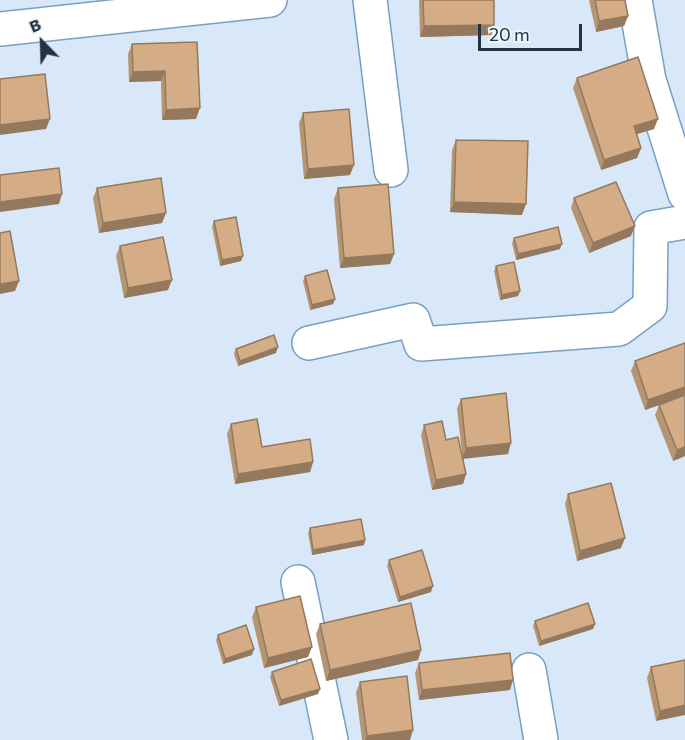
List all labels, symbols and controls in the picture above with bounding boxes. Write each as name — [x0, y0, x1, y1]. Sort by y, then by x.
north arrow — [12, 12, 72, 72]
scale bar — [481, 12, 584, 50]
text: B — [26, 14, 43, 36]
text: 20 m — [489, 23, 530, 45]

